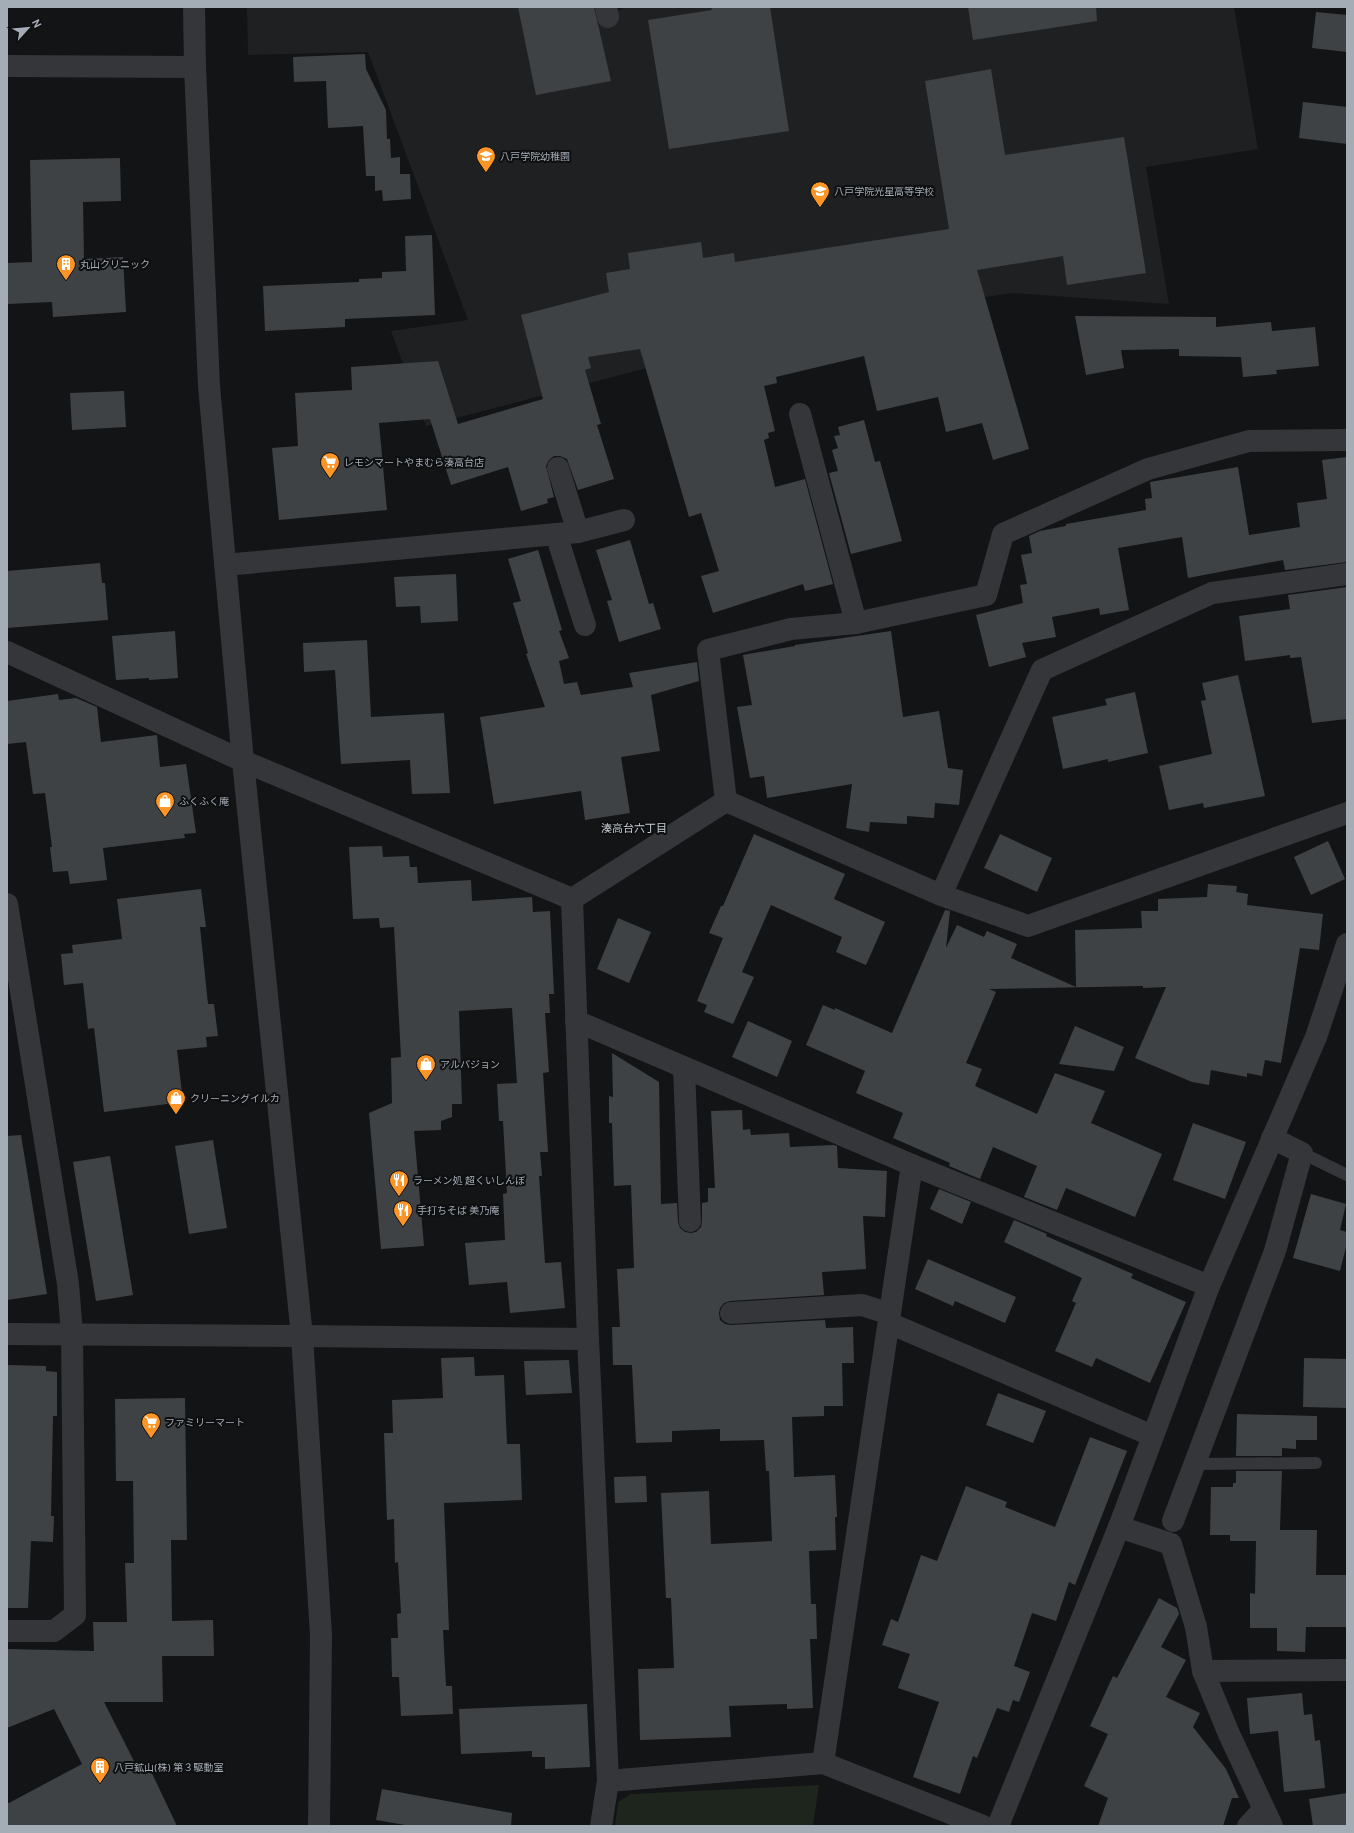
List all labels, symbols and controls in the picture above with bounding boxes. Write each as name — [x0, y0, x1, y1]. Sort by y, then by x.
north arrow — [8, 8, 48, 48]
text: N — [28, 17, 44, 31]
school or university icon: 八戸学院幼稚園 — [475, 145, 497, 173]
place label: 八戸学院幼稚園 — [500, 151, 570, 164]
school or university icon: 八戸学院光星高等学校 — [809, 180, 831, 208]
place label: 八戸学院光星高等学校 — [834, 186, 934, 199]
building icon: 丸山クリニック — [55, 253, 77, 281]
place label: 丸山クリニック — [80, 259, 150, 272]
supermarket icon: レモンマートやまむら湊高台店 — [319, 451, 341, 479]
place label: レモンマートやまむら湊高台店 — [344, 457, 484, 470]
shop icon: ふくふく庵 — [154, 790, 176, 818]
place label: ふくふく庵 — [179, 796, 229, 809]
district label: 湊高台六丁目 — [601, 822, 667, 836]
shop icon: アルパジョン — [415, 1053, 437, 1081]
place label: アルパジョン — [440, 1059, 500, 1072]
shop icon: クリーニングイルカ — [165, 1087, 187, 1115]
place label: クリーニングイルカ — [190, 1093, 280, 1106]
restaurant icon: ラーメン処 超くいしんぼ — [388, 1169, 410, 1197]
place label: ラーメン処 超くいしんぼ — [413, 1175, 525, 1188]
restaurant icon: 手打ちそば 美乃庵 — [392, 1199, 414, 1227]
place label: 手打ちそば 美乃庵 — [417, 1205, 499, 1218]
supermarket icon: ファミリーマート — [140, 1411, 162, 1439]
place label: ファミリーマート — [165, 1417, 245, 1430]
building icon: 八戸鉱山(株) 第３駆動室 — [89, 1756, 111, 1784]
place label: 八戸鉱山(株) 第３駆動室 — [114, 1762, 223, 1775]

